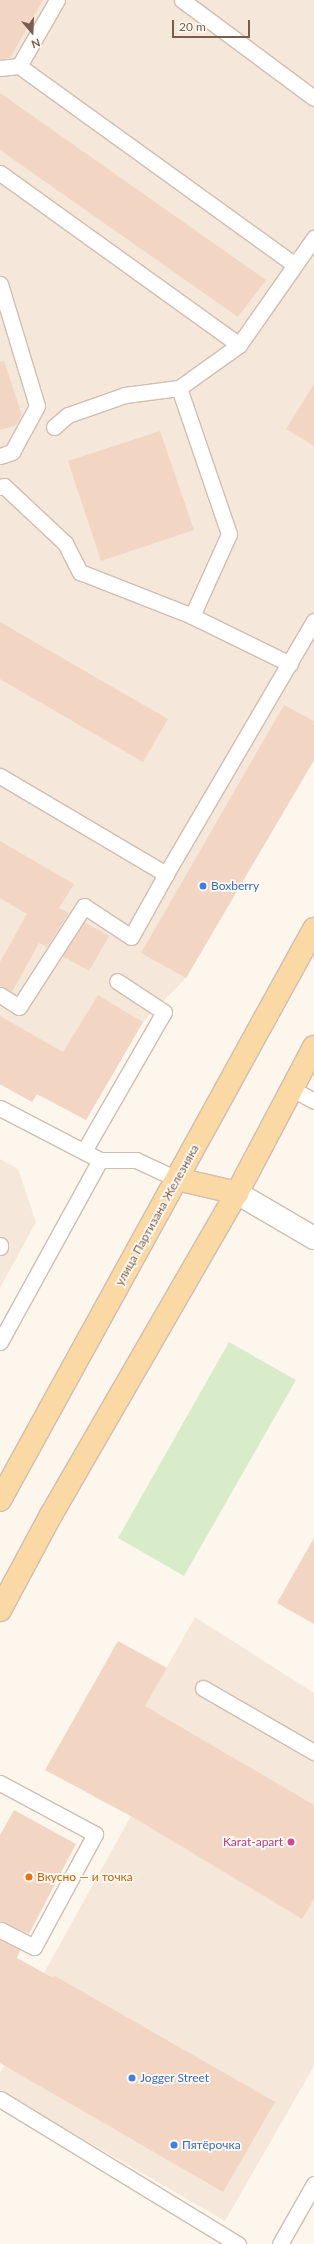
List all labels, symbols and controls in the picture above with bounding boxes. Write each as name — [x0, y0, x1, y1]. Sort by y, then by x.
north arrow — [12, 12, 52, 52]
scale bar — [174, 12, 252, 38]
text: 20 m — [179, 19, 206, 34]
text: N — [30, 36, 42, 51]
place label: Boxberry — [211, 879, 259, 893]
marker: Boxberry — [198, 881, 208, 891]
street label: улица Партизана Железняка — [112, 1142, 202, 1288]
place label: Karat-apart — [223, 1835, 283, 1849]
marker: Karat-apart — [286, 1837, 296, 1847]
place label: Вкусно — и точка — [37, 1870, 133, 1884]
marker: Вкусно — и точка — [24, 1872, 34, 1882]
place label: Jogger Street — [140, 2071, 209, 2085]
marker: Jogger Street — [127, 2073, 137, 2083]
place label: Пятёрочка — [182, 2138, 241, 2152]
marker: Пятёрочка — [169, 2140, 179, 2150]

